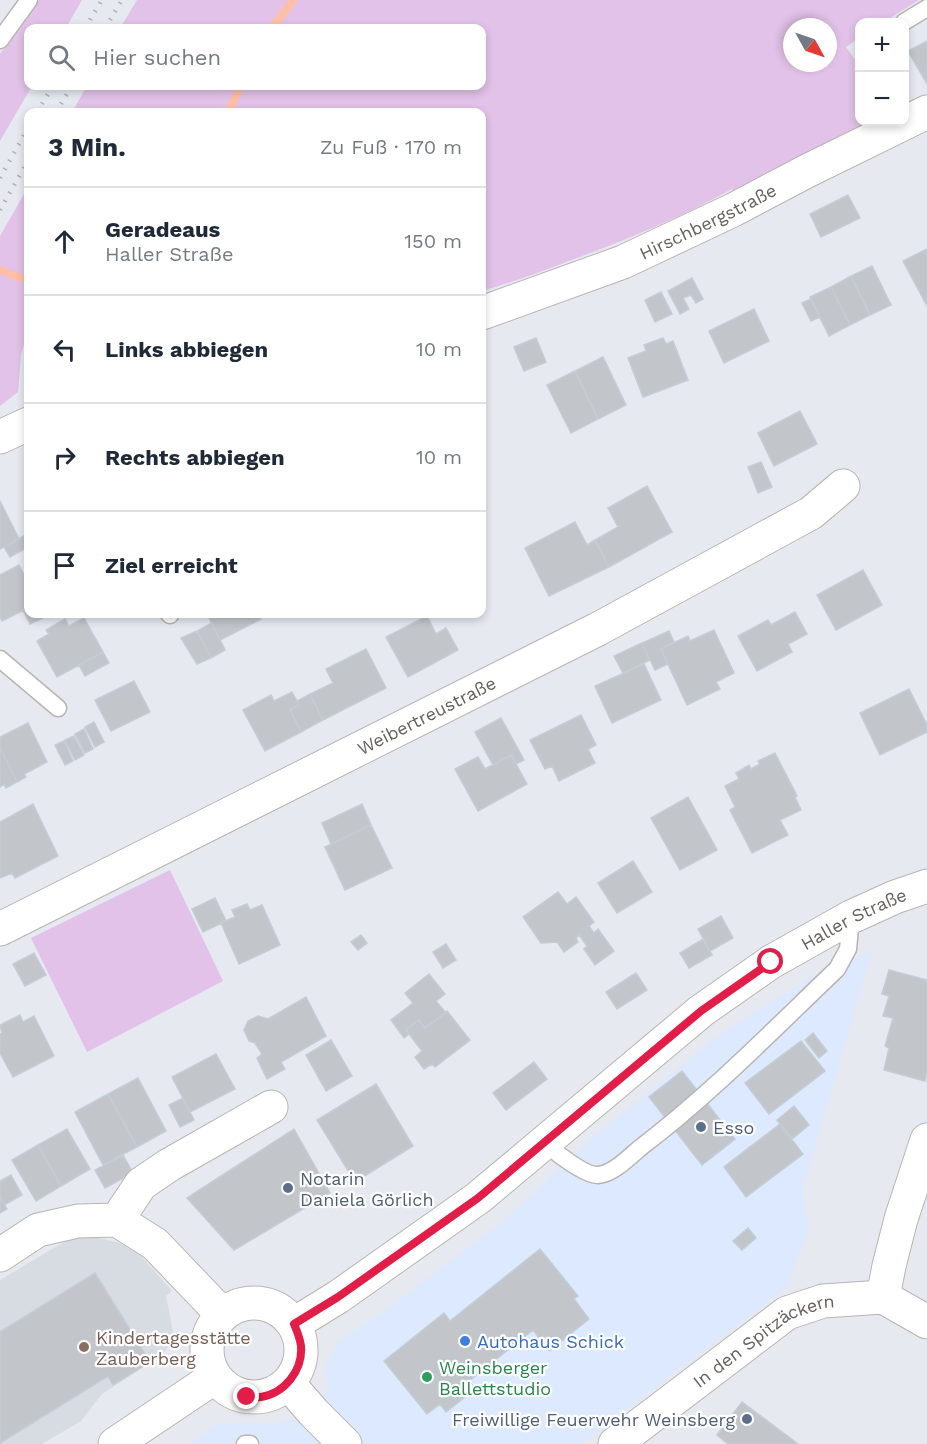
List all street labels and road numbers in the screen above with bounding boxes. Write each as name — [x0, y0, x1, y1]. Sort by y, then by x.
street label: Hirschbergstraße — [636, 179, 780, 263]
street label: Weibertreustraße — [354, 672, 499, 759]
street label: Haller Straße — [797, 883, 909, 954]
street label: In den Spitzäckern — [688, 1290, 835, 1392]

